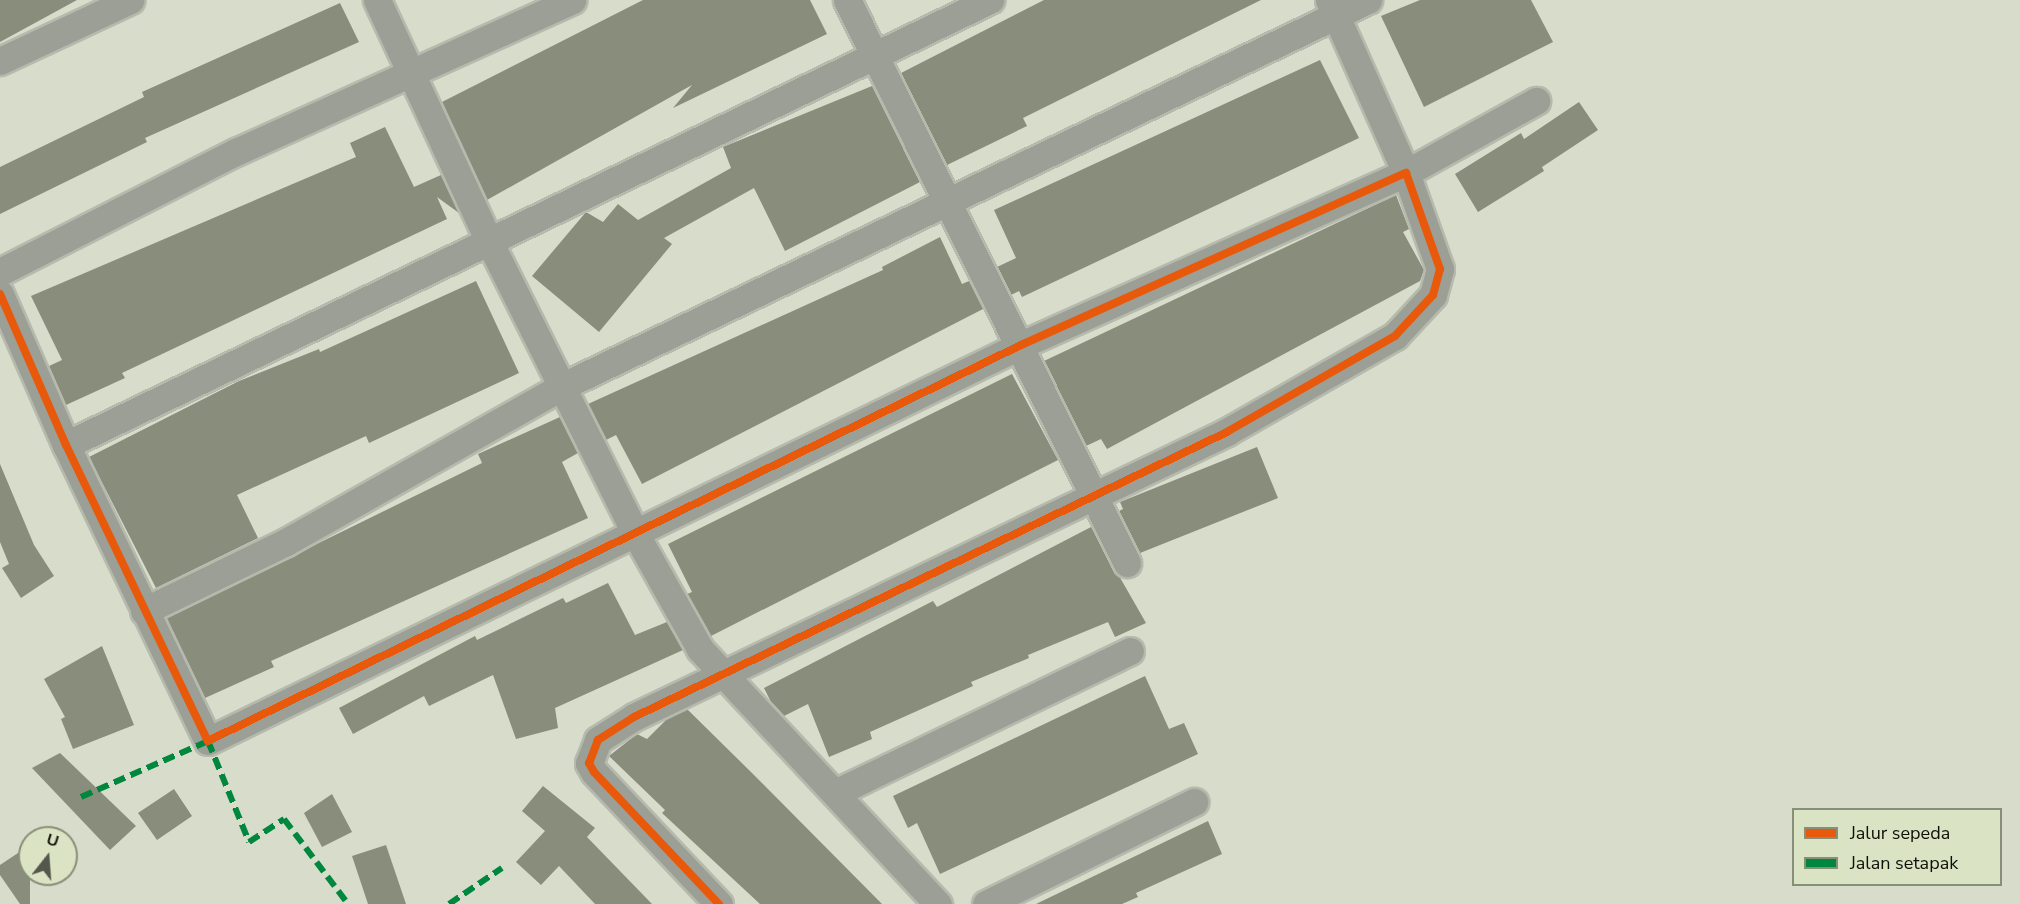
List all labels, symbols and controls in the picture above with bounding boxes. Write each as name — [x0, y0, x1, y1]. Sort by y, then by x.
legend — [1792, 808, 2002, 886]
text: Jalur sepeda — [1850, 821, 1950, 845]
north arrow — [18, 826, 78, 886]
text: U — [44, 828, 62, 853]
text: Jalan setapak — [1850, 851, 1958, 875]

